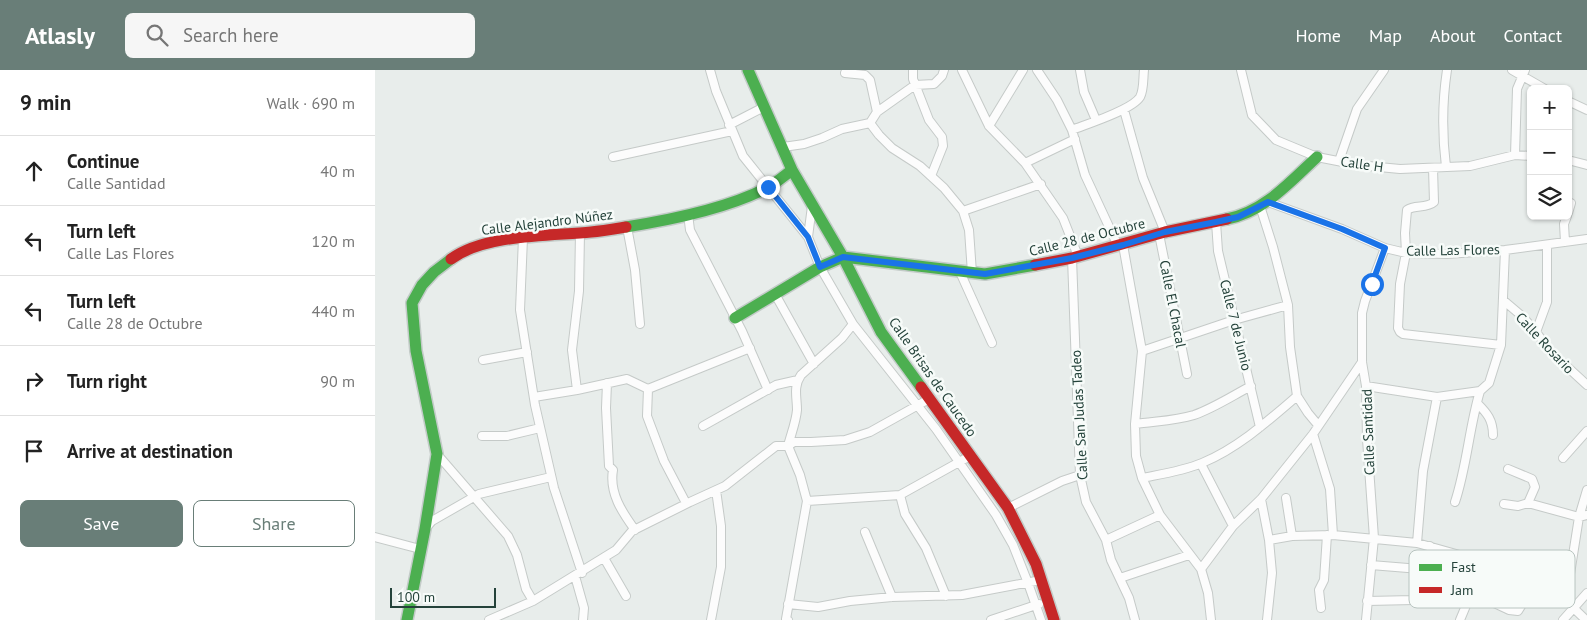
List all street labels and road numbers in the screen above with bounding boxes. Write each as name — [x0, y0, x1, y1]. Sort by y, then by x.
street label: Calle H — [1339, 152, 1385, 176]
street label: Calle Alejandro Núñez — [480, 205, 614, 239]
street label: Calle 28 de Octubre — [1027, 214, 1147, 260]
street label: Calle Las Flores — [1406, 240, 1500, 260]
street label: Calle El Chacal — [1156, 259, 1190, 349]
street label: Calle 7 de Junio — [1216, 278, 1256, 372]
street label: Calle Rosario — [1512, 308, 1578, 378]
street label: Calle Brisas de Caucedo — [885, 314, 981, 440]
street label: Calle San Judas Tadeo — [1067, 350, 1091, 480]
street label: Calle Santidad — [1357, 389, 1379, 475]

